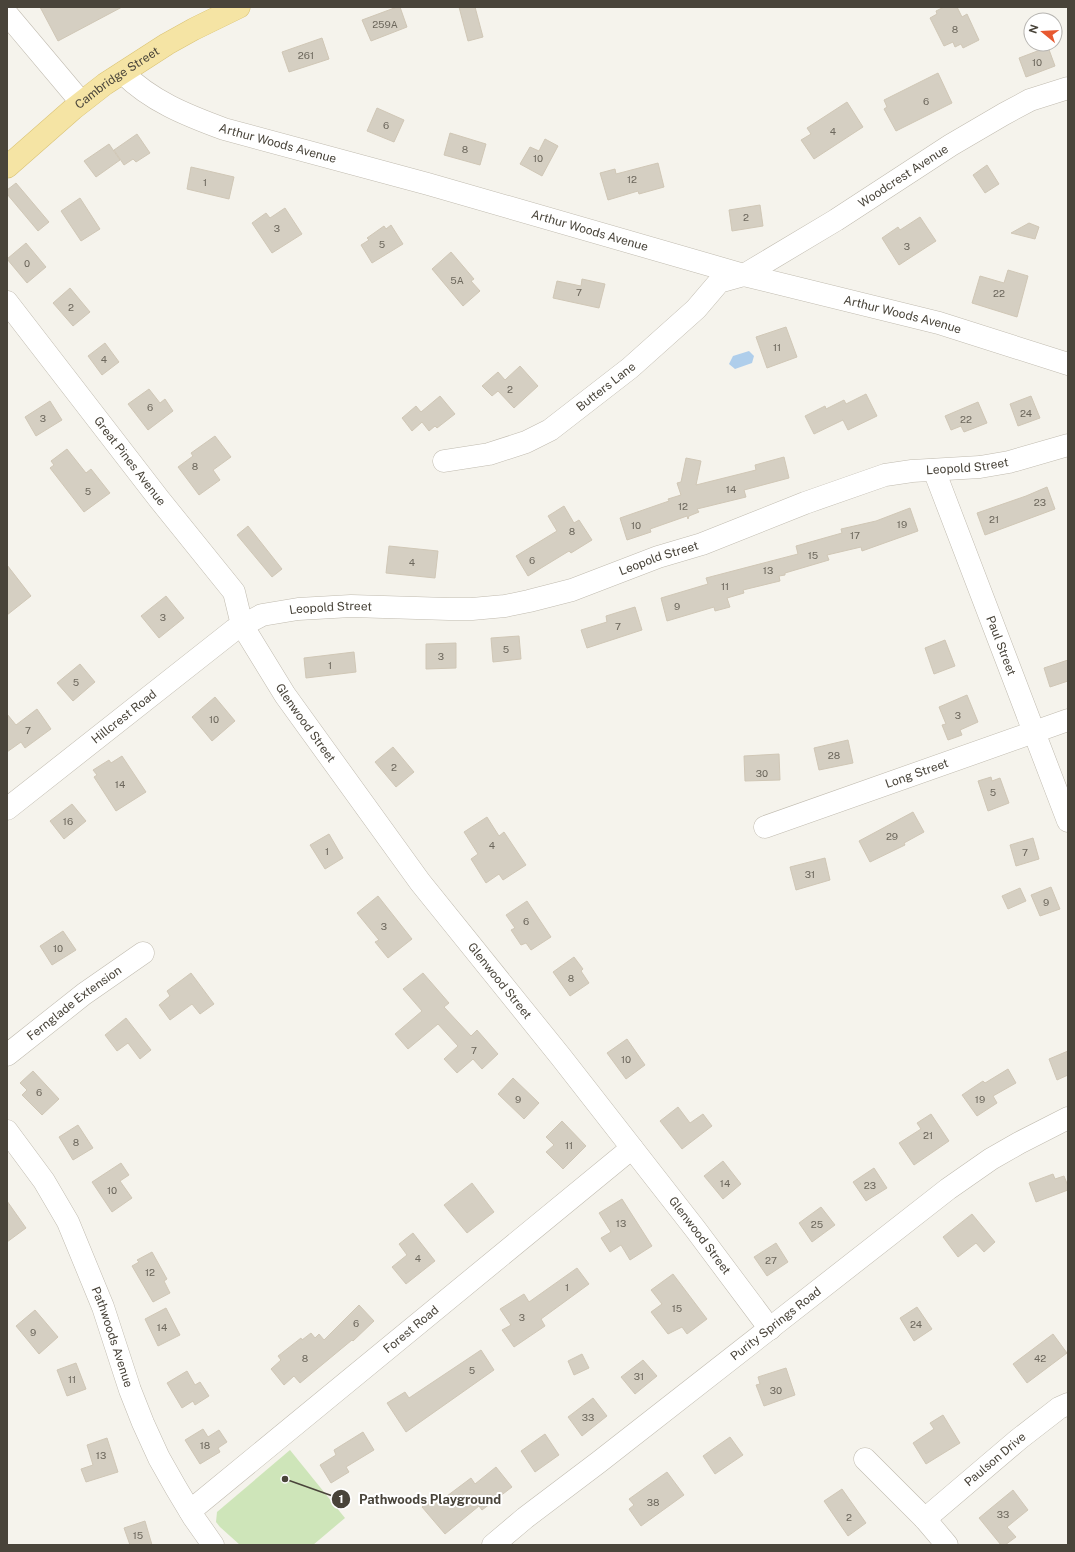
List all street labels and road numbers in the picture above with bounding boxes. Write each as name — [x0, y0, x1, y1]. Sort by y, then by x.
street label: Cambridge Street — [72, 44, 162, 112]
street label: Arthur Woods Avenue — [217, 121, 338, 166]
street label: Woodcrest Avenue — [856, 142, 951, 210]
street label: Arthur Woods Avenue — [530, 207, 650, 254]
street label: Arthur Woods Avenue — [842, 293, 963, 337]
street label: Butters Lane — [573, 359, 639, 414]
street label: Great Pines Avenue — [91, 414, 169, 509]
street label: Leopold Street — [926, 455, 1010, 477]
street label: Leopold Street — [617, 538, 700, 578]
street label: Leopold Street — [288, 599, 373, 617]
street label: Paul Street — [983, 614, 1019, 678]
street label: Glenwood Street — [273, 681, 339, 765]
street label: Hillcrest Road — [89, 687, 159, 747]
street label: Long Street — [883, 756, 951, 791]
street label: Glenwood Street — [465, 940, 535, 1022]
street label: Fernglade Extension — [24, 963, 124, 1043]
street label: Glenwood Street — [666, 1194, 734, 1277]
street label: Purity Springs Road — [728, 1284, 824, 1363]
street label: Pathwoods Avenue — [88, 1285, 136, 1389]
street label: Forest Road — [381, 1303, 441, 1356]
street label: Paulson Drive — [962, 1429, 1029, 1489]

